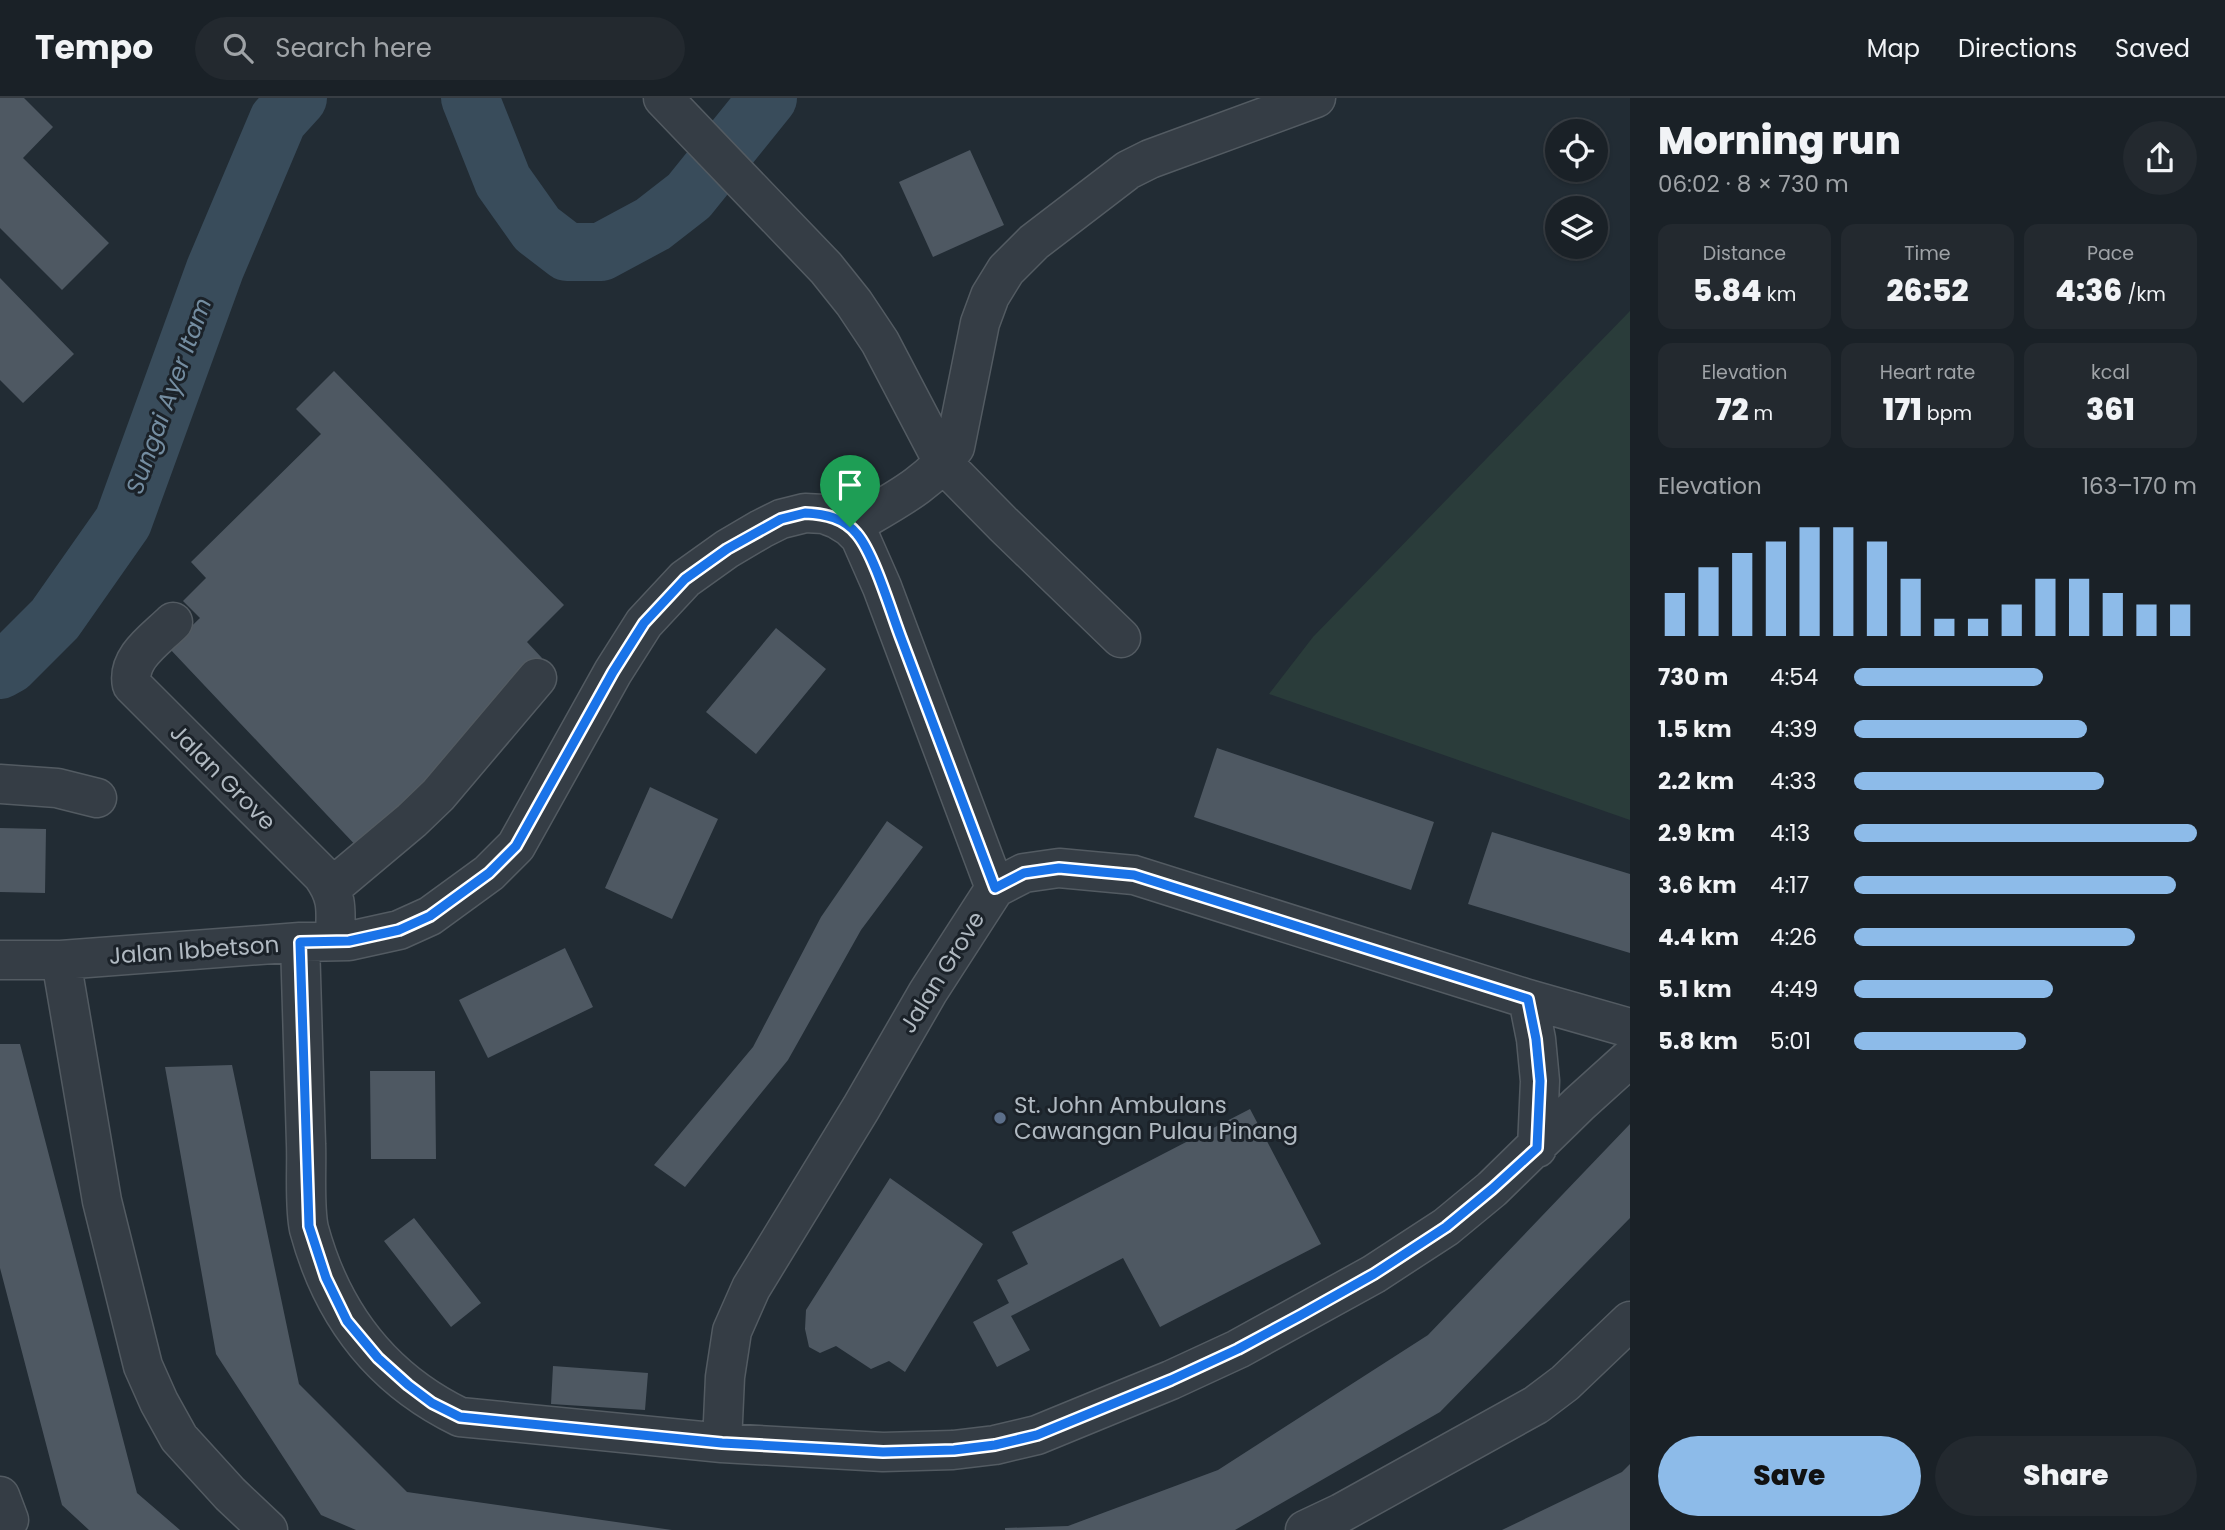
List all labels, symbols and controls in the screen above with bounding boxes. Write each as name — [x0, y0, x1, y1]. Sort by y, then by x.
search box — [195, 17, 685, 80]
text: Tempo — [35, 24, 153, 71]
icon: search — [219, 29, 257, 67]
text: Search here — [275, 30, 432, 66]
text: Map — [1867, 32, 1920, 65]
text: Directions — [1958, 32, 2077, 65]
text: Saved — [2115, 32, 2190, 65]
text: Morning run — [1658, 114, 1901, 167]
map controls — [1545, 119, 1608, 259]
button: locate — [1545, 119, 1608, 182]
button: share — [2123, 121, 2197, 195]
text: 06:02 · 8 × 730 m — [1658, 168, 1849, 200]
button: layers — [1545, 196, 1608, 259]
text: Distance — [1703, 240, 1786, 267]
text: Time — [1904, 240, 1951, 267]
text: Pace — [2087, 240, 2134, 267]
text: 5.84 — [1693, 269, 1762, 312]
text: 26:52 — [1887, 269, 1968, 312]
text: 4:36 — [2055, 269, 2122, 312]
text: km — [1762, 281, 1796, 308]
text: /km — [2122, 281, 2166, 308]
water label: Sungai Ayer Itam — [118, 293, 219, 498]
text: Elevation — [1702, 359, 1787, 386]
text: Heart rate — [1880, 359, 1975, 386]
text: kcal — [2091, 359, 2130, 386]
text: 72 — [1716, 388, 1749, 431]
text: 171 — [1883, 388, 1922, 431]
text: 361 — [2086, 388, 2135, 431]
text: m — [1749, 400, 1773, 427]
text: bpm — [1922, 400, 1972, 427]
pin — [820, 455, 880, 527]
icon: arrive — [831, 466, 869, 504]
text: Elevation — [1658, 470, 1762, 502]
text: 163–170 m — [2082, 470, 2197, 502]
text: 730 m — [1658, 661, 1728, 693]
text: 4:54 — [1770, 661, 1818, 693]
text: 1.5 km — [1658, 713, 1732, 745]
text: 4:39 — [1770, 713, 1817, 745]
street label: Jalan Grove — [163, 717, 283, 837]
text: 2.2 km — [1658, 765, 1734, 797]
text: 4:33 — [1770, 765, 1816, 797]
text: 2.9 km — [1658, 817, 1735, 849]
text: 4:13 — [1770, 817, 1810, 849]
text: 3.6 km — [1658, 869, 1737, 901]
text: 4:17 — [1770, 869, 1809, 901]
street label: Jalan Grove — [892, 905, 992, 1039]
text: 4.4 km — [1658, 921, 1739, 953]
text: 4:26 — [1770, 921, 1817, 953]
street label: Jalan Ibbetson — [108, 928, 280, 972]
text: 5.1 km — [1658, 973, 1732, 1005]
text: 4:49 — [1770, 973, 1818, 1005]
text: 5.8 km — [1658, 1025, 1738, 1057]
text: 5:01 — [1770, 1025, 1811, 1057]
place label: St. John Ambulans Cawangan Pulau Pinang — [1014, 1089, 1298, 1147]
marker: St. John Ambulans Cawangan Pulau Pinang — [992, 1110, 1008, 1126]
button: Save — [1658, 1436, 1921, 1516]
button: Share — [1935, 1436, 2197, 1516]

